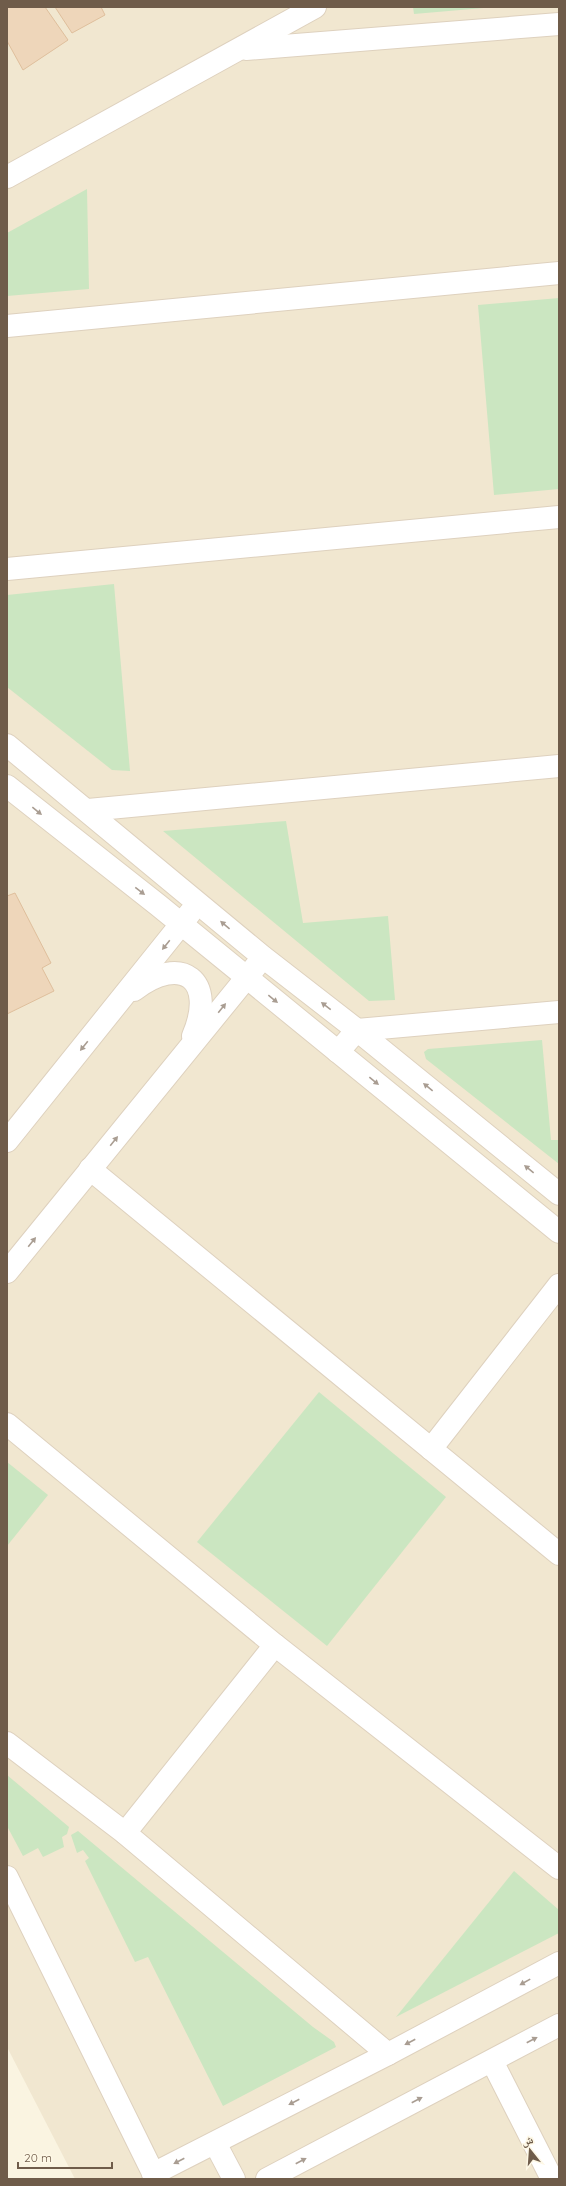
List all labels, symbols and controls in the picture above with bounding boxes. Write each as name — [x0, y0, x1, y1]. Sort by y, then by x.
one-way arrow — [32, 806, 43, 815]
one-way arrow — [134, 887, 145, 895]
one-way arrow — [219, 920, 230, 929]
one-way arrow — [161, 939, 170, 950]
one-way arrow — [268, 994, 279, 1003]
one-way arrow — [218, 1002, 227, 1013]
one-way arrow — [321, 1002, 332, 1010]
one-way arrow — [79, 1040, 88, 1051]
one-way arrow — [369, 1077, 379, 1086]
one-way arrow — [422, 1083, 433, 1092]
one-way arrow — [109, 1135, 118, 1146]
one-way arrow — [523, 1165, 534, 1173]
one-way arrow — [27, 1236, 36, 1247]
one-way arrow — [519, 1978, 531, 1985]
one-way arrow — [526, 2037, 537, 2043]
one-way arrow — [404, 2039, 416, 2046]
one-way arrow — [411, 2097, 422, 2104]
one-way arrow — [289, 2099, 300, 2105]
north arrow — [510, 2130, 550, 2170]
text: ش — [519, 2132, 535, 2150]
scale bar — [18, 2144, 112, 2170]
text: 20 m — [24, 2150, 52, 2165]
one-way arrow — [173, 2158, 184, 2165]
one-way arrow — [296, 2158, 307, 2164]

